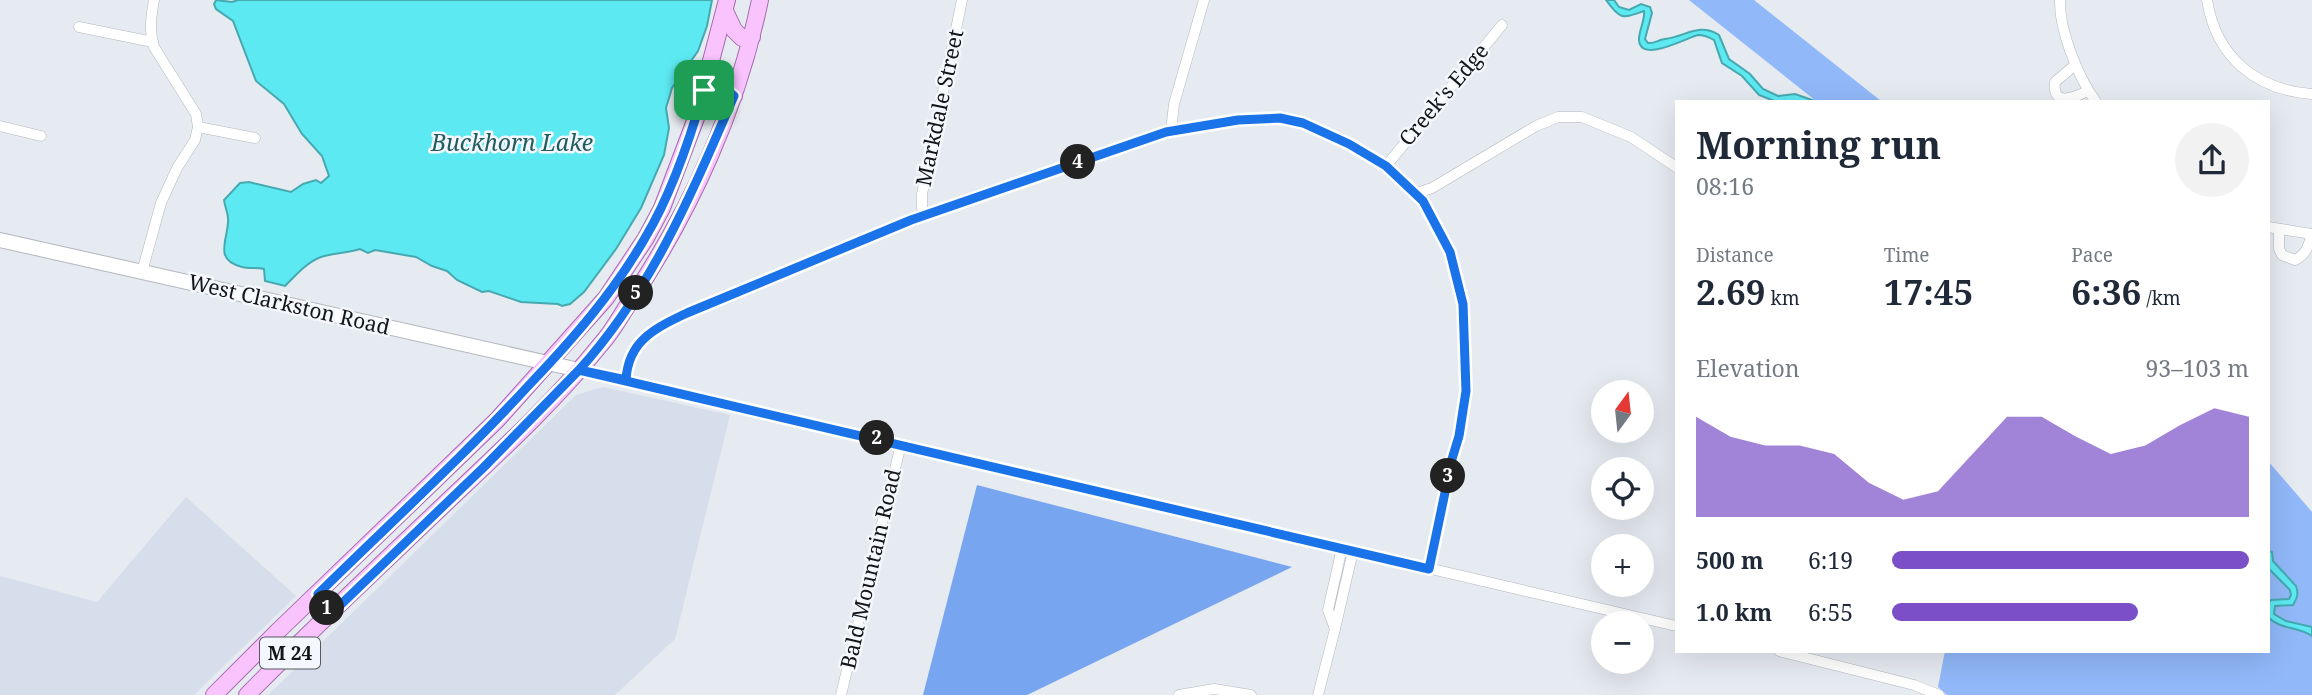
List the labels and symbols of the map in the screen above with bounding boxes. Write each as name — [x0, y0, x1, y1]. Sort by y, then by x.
street label: Markdale Street — [909, 27, 969, 189]
street label: Creek's Edge — [1392, 37, 1494, 151]
pin — [674, 60, 734, 120]
water label: Buckhorn Lake — [430, 126, 593, 158]
pin: 4 — [1060, 144, 1096, 180]
street label: West Clarkston Road — [186, 267, 393, 341]
pin: 5 — [618, 276, 654, 310]
north arrow — [1591, 380, 1654, 443]
pin: 2 — [860, 420, 894, 456]
pin: 3 — [1430, 458, 1466, 494]
street label: Bald Mountain Road — [833, 466, 907, 672]
pin: 1 — [310, 590, 344, 626]
road number: M 24 — [260, 638, 320, 668]

